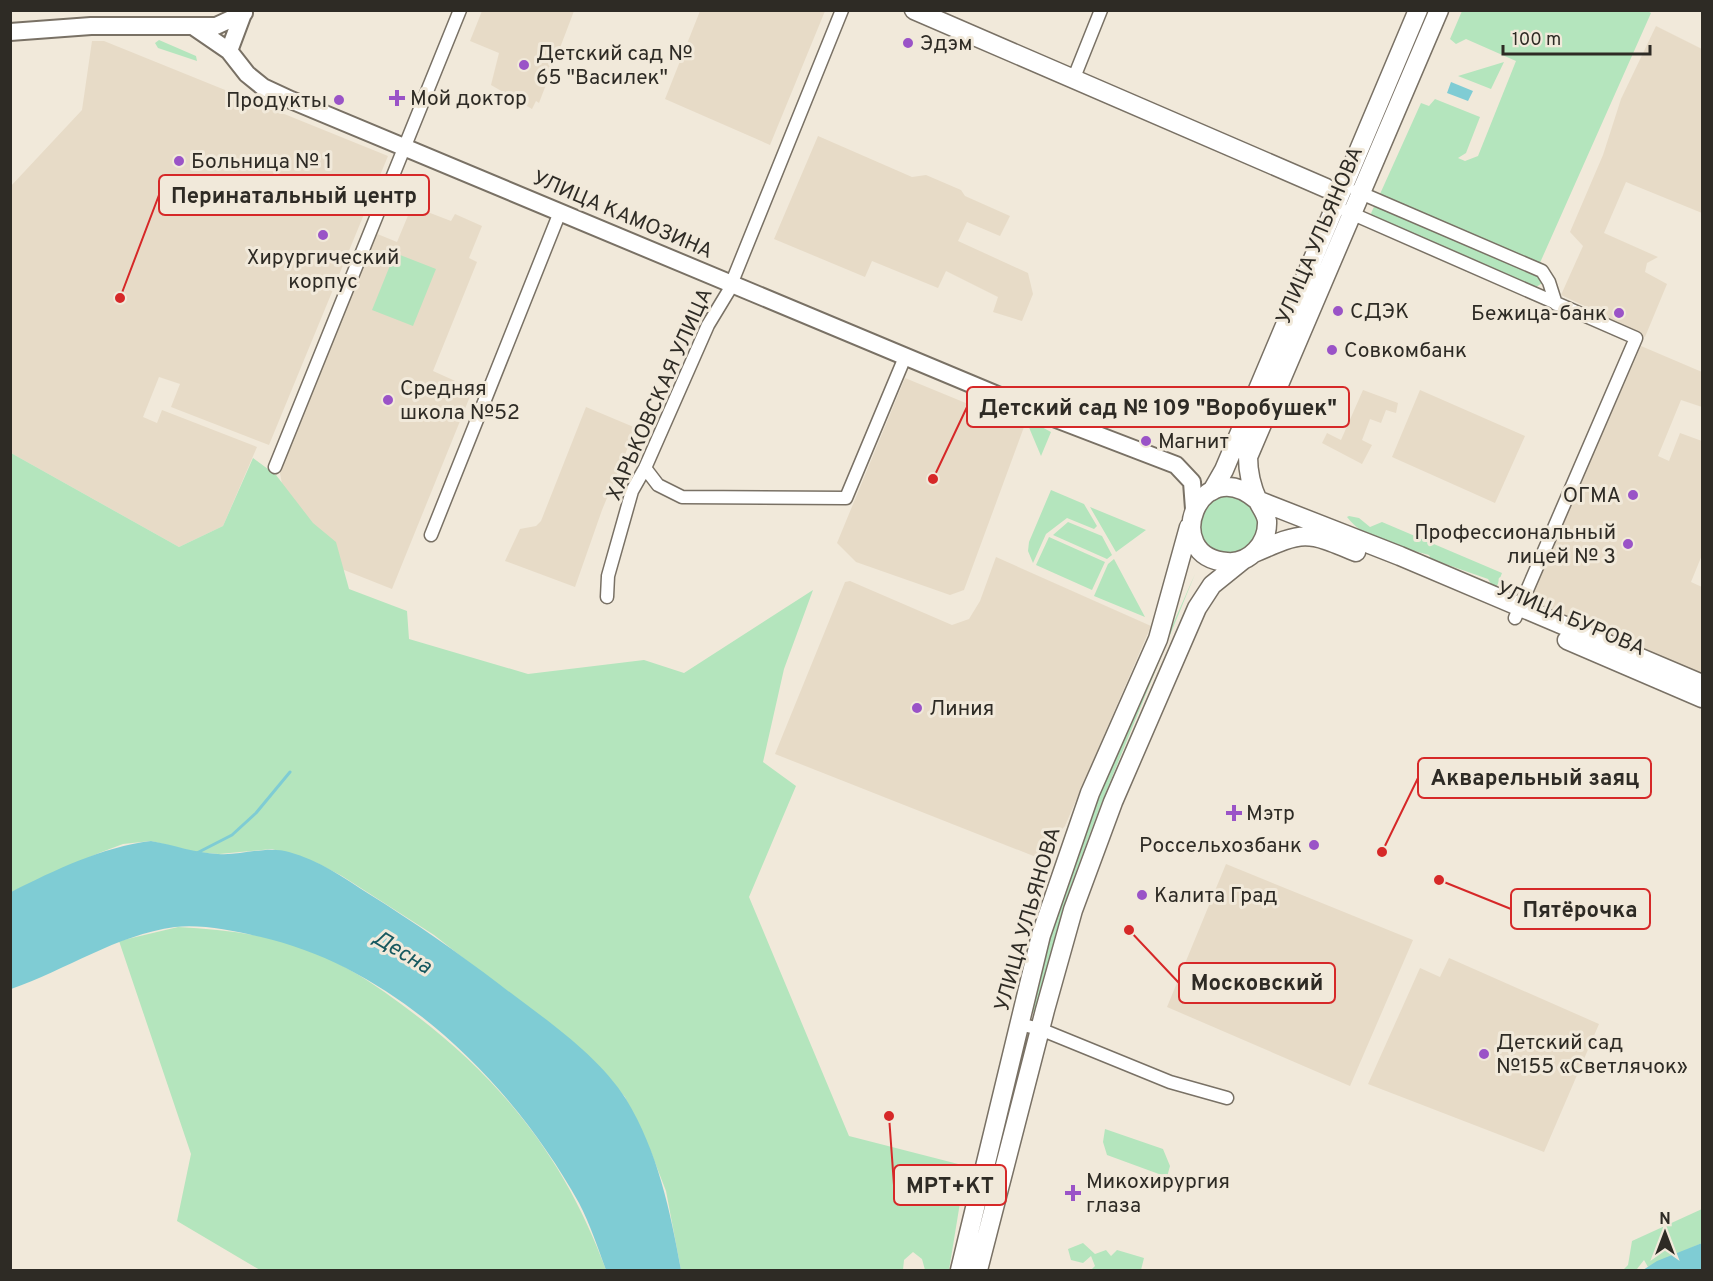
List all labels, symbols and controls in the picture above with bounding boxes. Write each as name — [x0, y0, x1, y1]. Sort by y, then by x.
scale bar — [1503, 18, 1650, 56]
text: 100 m — [1512, 29, 1561, 52]
place label: Эдэм — [920, 31, 972, 58]
marker: Эдэм — [901, 36, 915, 50]
place label: Детский сад № 65 "Василек" — [536, 41, 693, 92]
marker: Детский сад № 65 "Василек" — [517, 58, 531, 72]
place label: Мой доктор — [410, 86, 527, 113]
place label: Продукты — [226, 88, 327, 115]
marker: Мой доктор — [388, 89, 406, 107]
marker: Продукты — [332, 93, 346, 107]
street label: УЛИЦА УЛЬЯНОВА — [1271, 143, 1370, 329]
place label: Больница № 1 — [191, 149, 332, 176]
marker: Больница № 1 — [172, 154, 186, 168]
street label: УЛИЦА КАМОЗИНА — [528, 165, 717, 266]
callout: Перинатальный центр — [159, 175, 429, 215]
text: Перинатальный центр — [171, 184, 417, 211]
marker: Хирургический корпус — [316, 228, 330, 242]
place label: Хирургический корпус — [247, 245, 399, 296]
street label: ХАРЬКОВСКАЯ УЛИЦА — [601, 284, 719, 505]
place label: СДЭК — [1350, 299, 1409, 326]
place label: Бежица-банк — [1471, 301, 1607, 328]
marker: СДЭК — [1331, 304, 1345, 318]
marker: Бежица-банк — [1612, 306, 1626, 320]
place label: Совкомбанк — [1344, 338, 1467, 365]
marker: Совкомбанк — [1325, 343, 1339, 357]
place label: Средняя школа №52 — [400, 376, 520, 427]
callout: Детский сад № 109 "Воробушек" — [967, 387, 1349, 427]
marker: Средняя школа №52 — [381, 393, 395, 407]
text: Детский сад № 109 "Воробушек" — [979, 396, 1337, 423]
place label: Магнит — [1158, 429, 1229, 456]
marker: Магнит — [1139, 434, 1153, 448]
place label: ОГМА — [1563, 483, 1621, 510]
marker: ОГМА — [1626, 488, 1640, 502]
place label: Профессиональный лицей № 3 — [1414, 520, 1616, 571]
marker: Профессиональный лицей № 3 — [1621, 537, 1635, 551]
street label: УЛИЦА БУРОВА — [1492, 576, 1649, 663]
place label: Линия — [929, 696, 994, 723]
marker: Линия — [910, 701, 924, 715]
callout: Акварельный заяц — [1418, 758, 1651, 798]
text: Акварельный заяц — [1430, 766, 1640, 793]
place label: Мэтр — [1246, 801, 1295, 828]
marker: Мэтр — [1227, 806, 1241, 820]
street label: УЛИЦА УЛЬЯНОВА — [989, 824, 1068, 1015]
place label: Россельхозбанк — [1139, 833, 1302, 860]
marker: Россельхозбанк — [1307, 838, 1321, 852]
place label: Калита Град — [1154, 883, 1277, 910]
marker: Калита Град — [1135, 888, 1149, 902]
callout: Пятёрочка — [1511, 889, 1650, 929]
text: Пятёрочка — [1523, 898, 1637, 925]
water label: Десна — [367, 925, 436, 981]
callout: Московский — [1179, 963, 1335, 1003]
text: Московский — [1191, 971, 1323, 998]
place label: Детский сад №155 «Светлячок» — [1496, 1030, 1688, 1081]
marker: Детский сад №155 «Светлячок» — [1477, 1047, 1491, 1061]
callout: МРТ+КТ — [894, 1165, 1006, 1205]
place label: Микохирургия глаза — [1086, 1169, 1230, 1220]
text: МРТ+КТ — [906, 1174, 994, 1201]
marker: Микохирургия глаза — [1064, 1184, 1082, 1202]
north arrow — [1635, 1203, 1695, 1263]
text: N — [1659, 1210, 1671, 1230]

